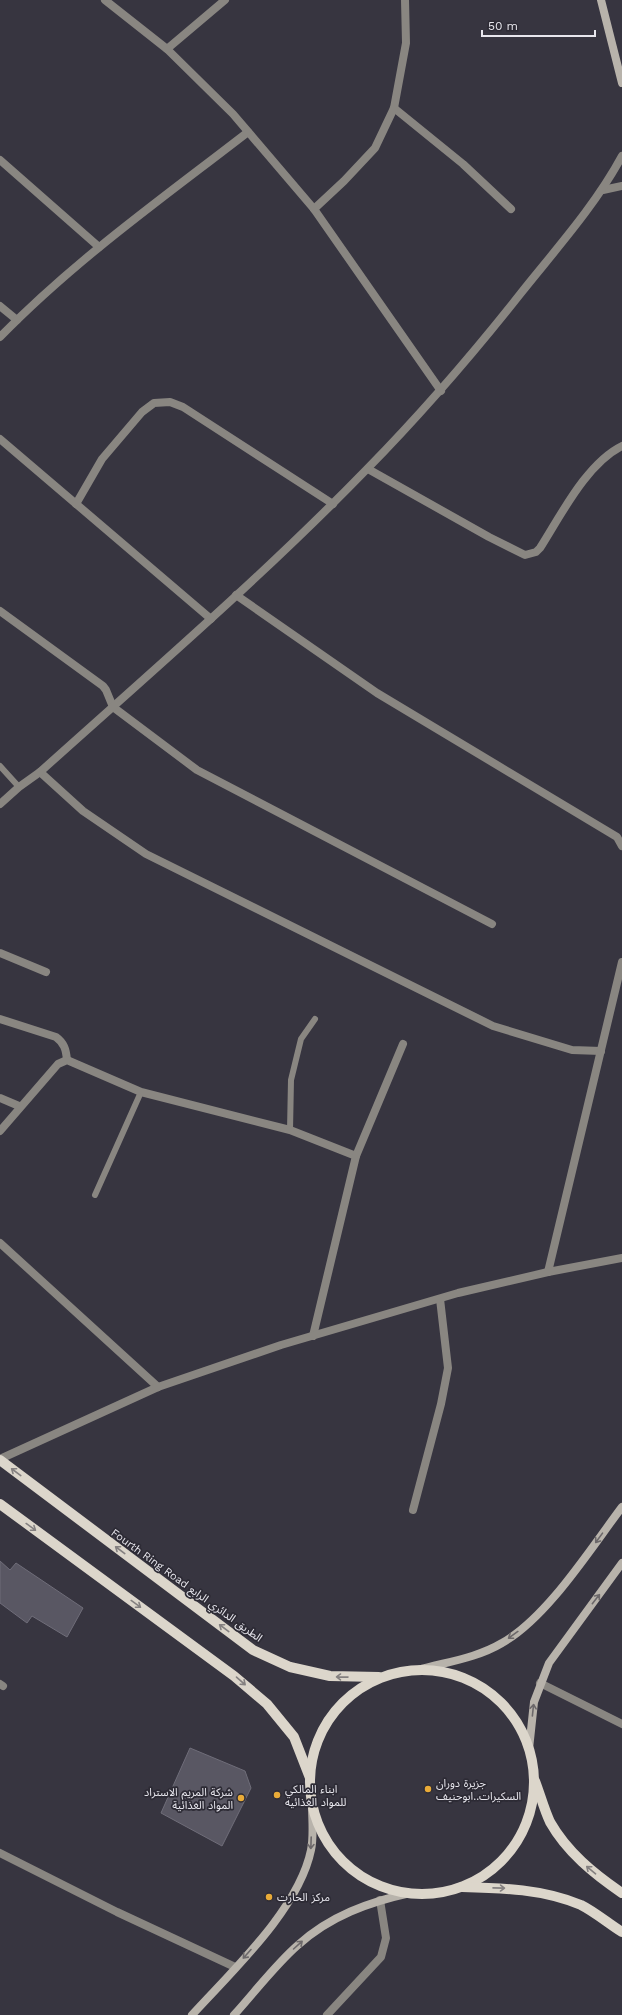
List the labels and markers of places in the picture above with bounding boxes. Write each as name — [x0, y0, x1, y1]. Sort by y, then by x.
place label: جزيرة دوران السكيرات..ابوحنيف — [436, 1777, 521, 1803]
place label: ابناء المالكي للمواد الغذائيه — [285, 1783, 347, 1809]
marker: جزيرة دوران السكيرات..ابوحنيف — [423, 1784, 433, 1794]
place label: شركة المريم الاستراد المواد الغذائية — [144, 1786, 233, 1812]
marker: ابناء المالكي للمواد الغذائيه — [272, 1790, 282, 1800]
marker: شركة المريم الاستراد المواد الغذائية — [236, 1793, 246, 1803]
place label: مركز الحارت — [277, 1891, 330, 1904]
marker: مركز الحارت — [264, 1892, 274, 1902]

